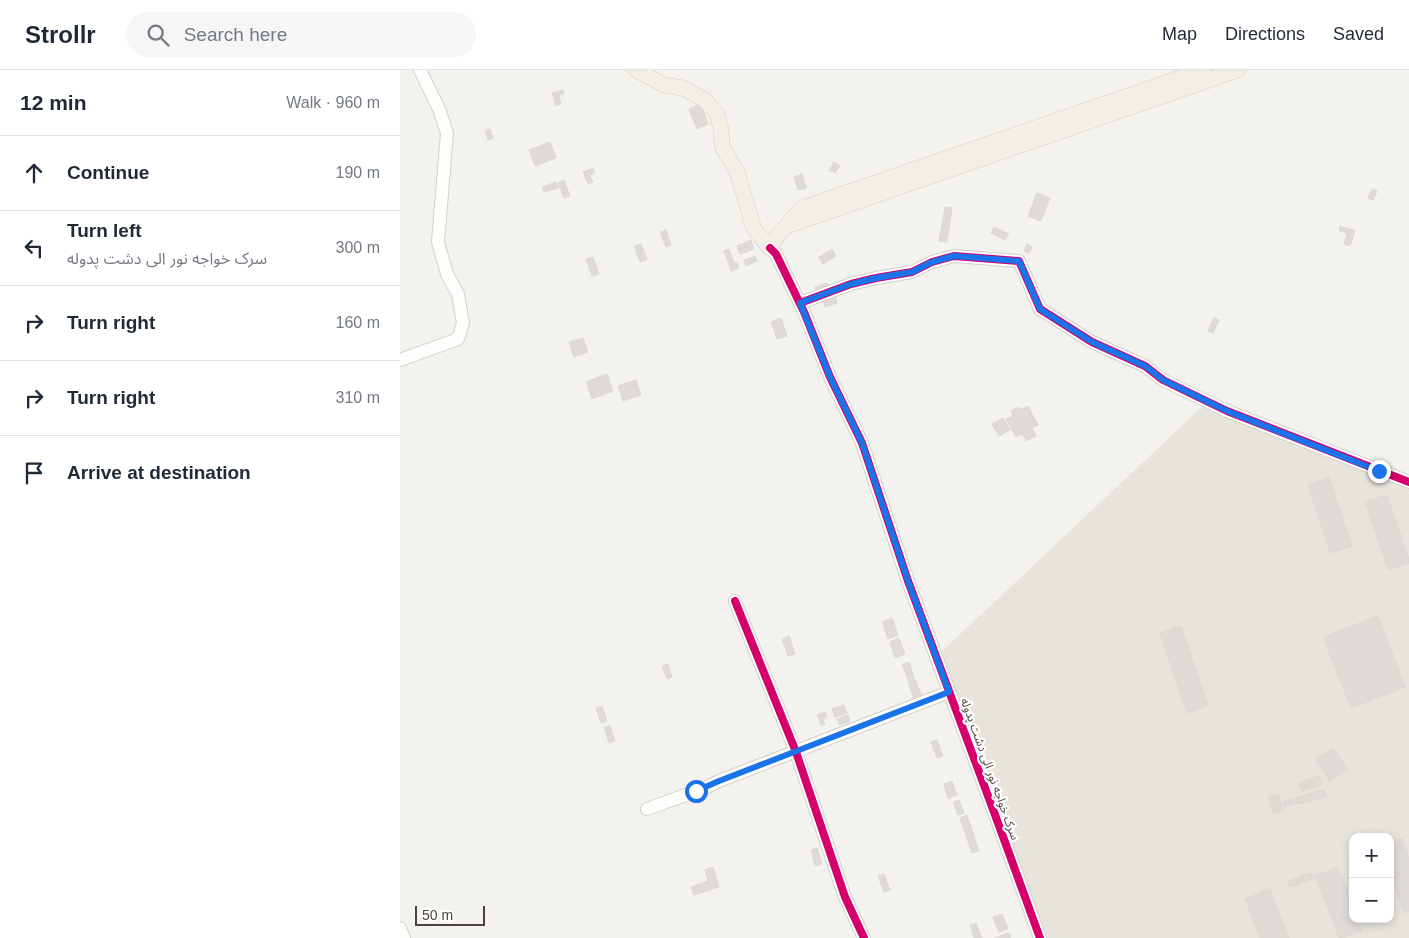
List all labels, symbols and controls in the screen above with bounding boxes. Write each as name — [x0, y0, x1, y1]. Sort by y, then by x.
search box — [126, 12, 476, 57]
text: Strollr — [25, 21, 96, 48]
icon: search — [144, 21, 172, 49]
text: Search here — [184, 24, 287, 45]
text: Map — [1162, 24, 1197, 44]
text: Directions — [1225, 24, 1305, 44]
text: Saved — [1333, 24, 1384, 44]
text: 12 min — [20, 91, 87, 114]
text: Walk · 960 m — [286, 94, 380, 111]
icon: ahead — [20, 159, 48, 187]
text: Continue — [67, 162, 149, 183]
text: 190 m — [336, 164, 380, 181]
text: Turn left — [67, 220, 142, 241]
icon: left — [20, 234, 48, 262]
text: 300 m — [336, 239, 380, 256]
text: سرک خواجه نور الی دشت پدوله — [67, 250, 267, 267]
icon: right — [20, 309, 48, 337]
text: Turn right — [67, 312, 155, 333]
text: 160 m — [336, 314, 380, 331]
icon: right — [20, 384, 48, 412]
text: Turn right — [67, 387, 155, 408]
text: 310 m — [336, 389, 380, 406]
icon: arrive — [20, 459, 48, 487]
route end — [1368, 460, 1391, 483]
text: Arrive at destination — [67, 462, 251, 483]
street label: سرک خواجه نور الی دشت پدوله — [957, 696, 1022, 842]
route start — [685, 780, 708, 803]
map controls — [1349, 833, 1394, 923]
button: + — [1349, 833, 1394, 878]
button: − — [1349, 878, 1394, 923]
scale bar — [415, 903, 485, 926]
text: 50 m — [422, 907, 453, 923]

